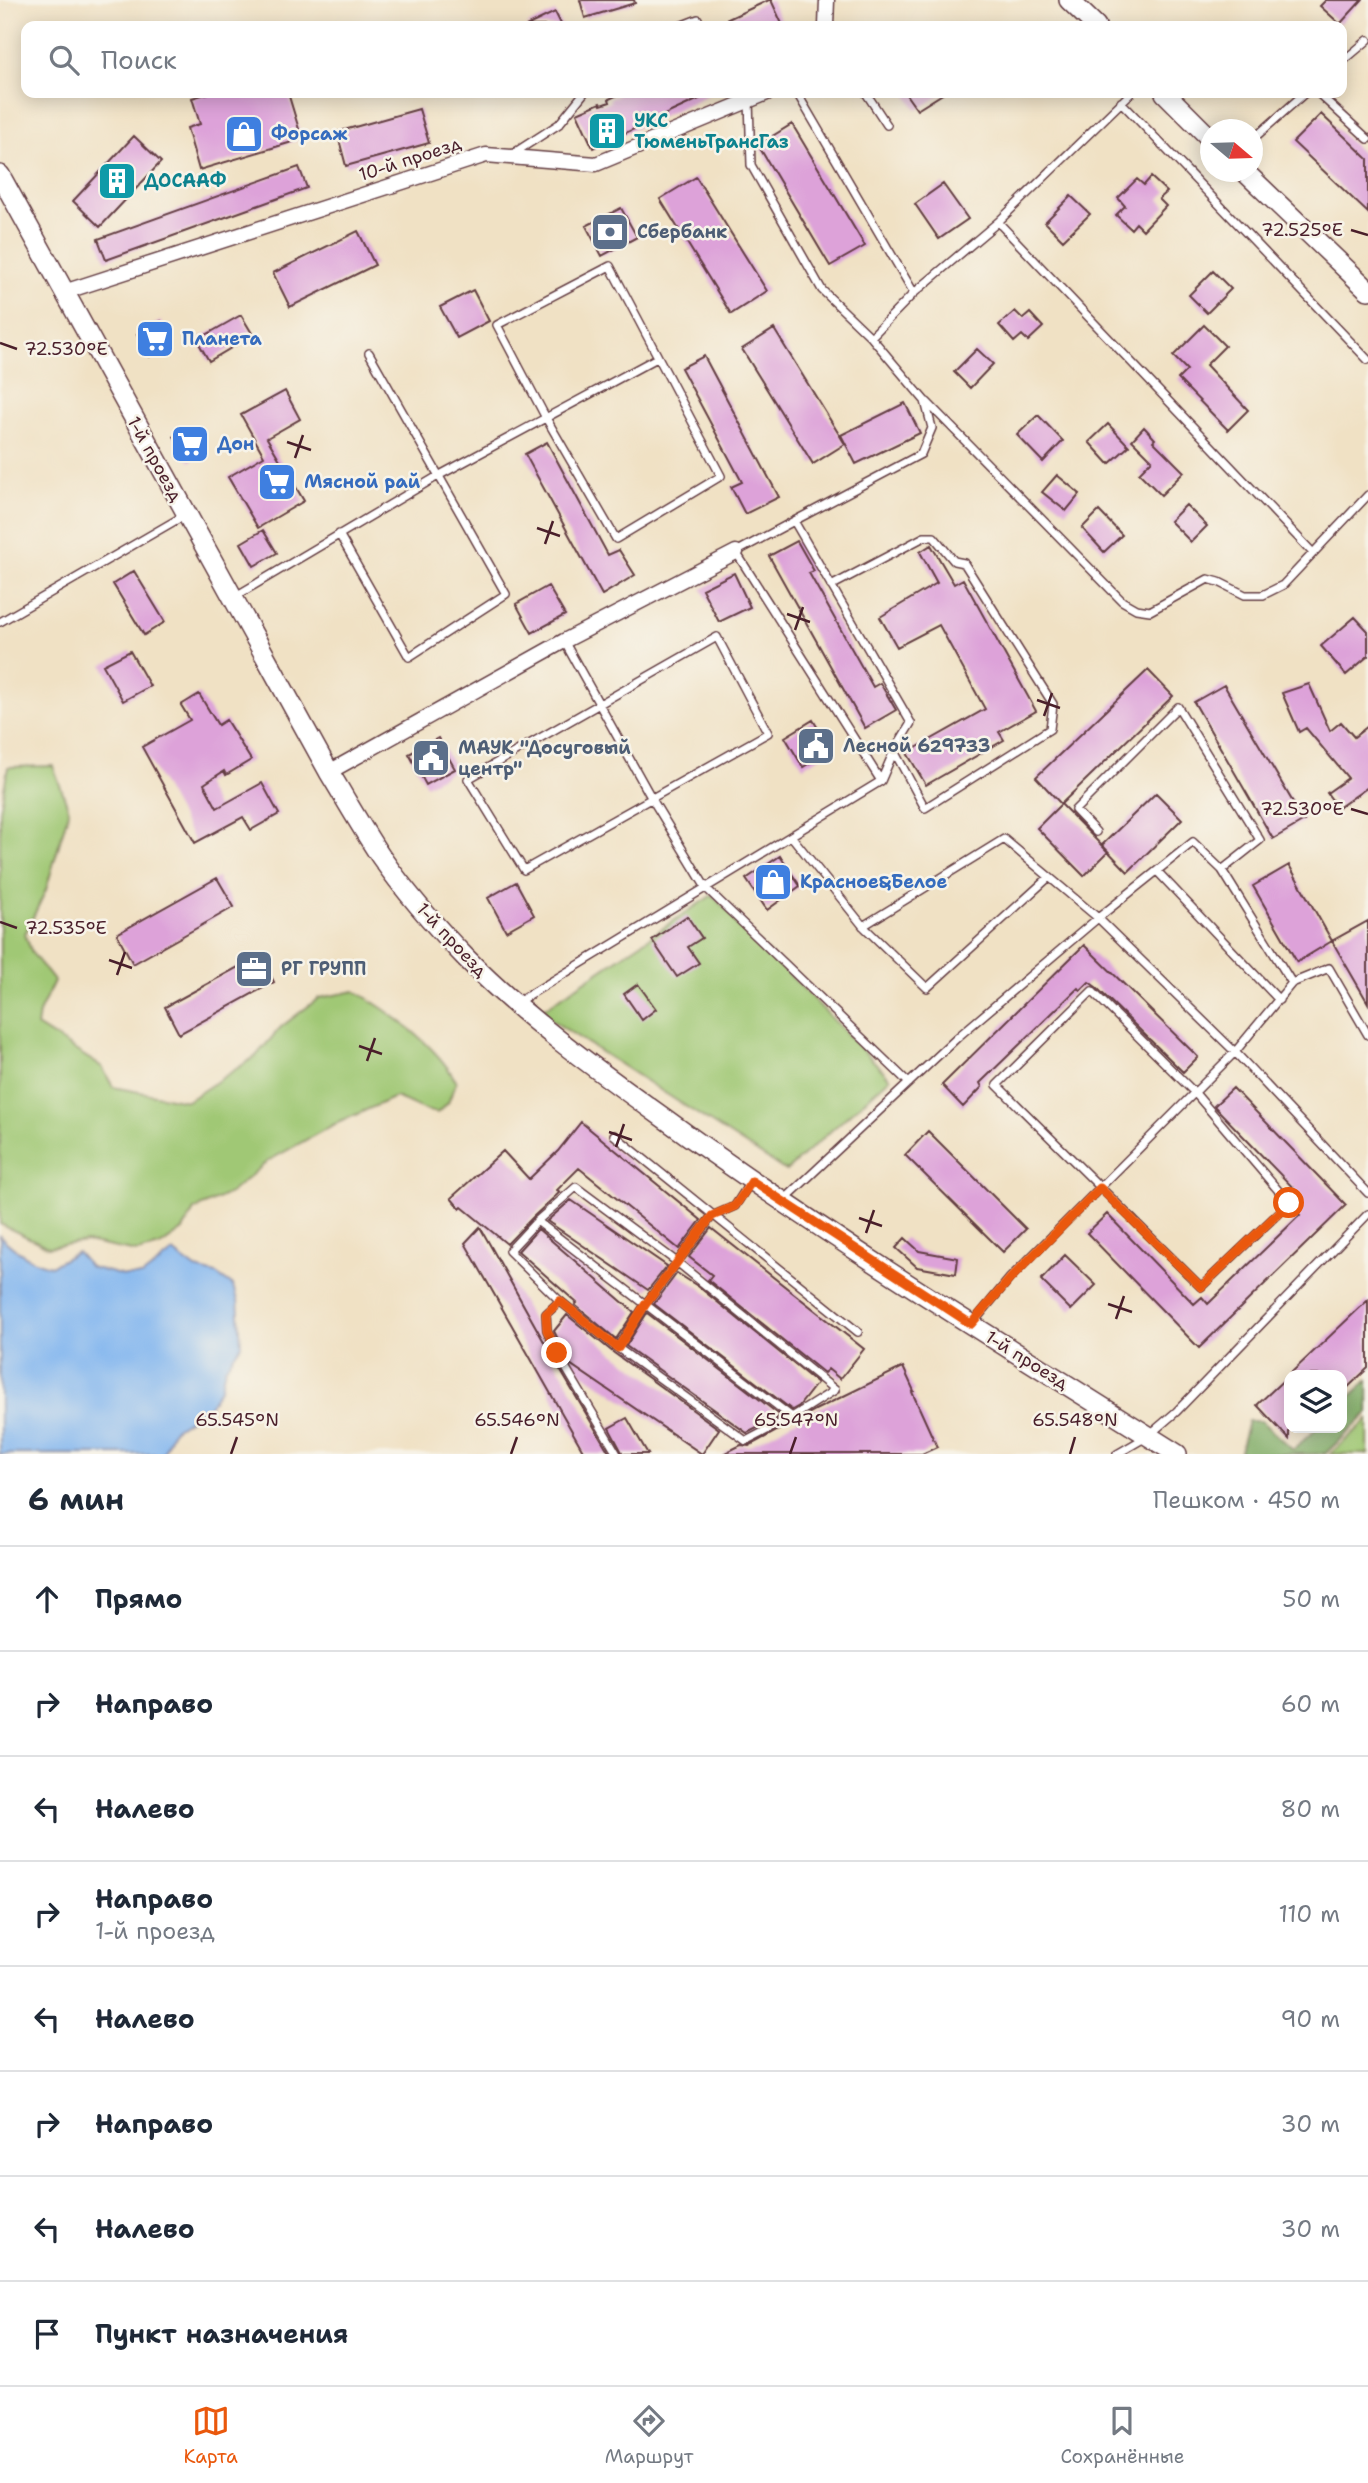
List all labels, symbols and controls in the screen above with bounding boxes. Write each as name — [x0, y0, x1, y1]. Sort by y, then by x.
search box — [21, 21, 1347, 98]
icon: search — [45, 41, 83, 79]
text: Поиск — [101, 42, 177, 77]
place label: УКС ТюменьТрансГаз — [634, 109, 789, 154]
building icon: УКС ТюменьТрансГаз — [586, 110, 628, 152]
shop icon: Форсаж — [223, 113, 265, 155]
north arrow — [1200, 119, 1263, 182]
place label: Форсаж — [271, 122, 348, 146]
street label: 10-й проезд — [356, 131, 465, 187]
building icon: ДОСААФ — [96, 160, 138, 202]
place label: ДОСААФ — [144, 169, 227, 193]
bank icon: Сбербанк — [589, 211, 631, 253]
text: 72.525°E — [1261, 218, 1343, 242]
place label: Сбербанк — [637, 220, 727, 244]
supermarket icon: Планета — [134, 318, 176, 360]
place label: Планета — [182, 327, 262, 351]
text: 72.530°E — [24, 337, 108, 361]
street label: 1-й проезд — [122, 412, 189, 506]
supermarket icon: Дон — [169, 423, 211, 465]
place label: Дон — [217, 432, 254, 456]
supermarket icon: Мясной рай — [256, 461, 298, 503]
place label: Мясной рай — [304, 470, 421, 494]
public building icon: Лесной 629733 — [795, 725, 837, 767]
place label: Лесной 629733 — [843, 734, 990, 758]
place label: МАУК "Досуговый центр" — [458, 736, 631, 781]
public building icon: МАУК "Досуговый центр" — [410, 737, 452, 779]
text: 72.530°E — [1260, 797, 1344, 821]
shop icon: Красное&Белое — [752, 861, 794, 903]
place label: Красное&Белое — [800, 870, 947, 894]
street label: 1-й проезд — [411, 897, 493, 983]
text: 72.535°E — [25, 916, 107, 940]
office icon: РГ ГРУПП — [233, 948, 275, 990]
place label: РГ ГРУПП — [281, 957, 366, 981]
route start — [1273, 1187, 1304, 1218]
street label: 1-й проезд — [981, 1325, 1074, 1395]
route end — [541, 1337, 572, 1368]
map controls — [1284, 1370, 1347, 1433]
button: layers — [1284, 1370, 1347, 1433]
text: 65.545°N — [195, 1408, 279, 1432]
text: 65.546°N — [474, 1408, 560, 1432]
text: 65.547°N — [754, 1408, 838, 1432]
text: 65.548°N — [1032, 1408, 1118, 1432]
text: 6 мин — [28, 1479, 124, 1520]
text: Пешком · 450 m — [1153, 1485, 1340, 1515]
icon: ahead — [28, 1580, 66, 1618]
text: Прямо — [95, 1581, 183, 1616]
text: 50 m — [1282, 1584, 1340, 1614]
icon: right — [28, 1685, 66, 1723]
text: Направо — [95, 1686, 213, 1721]
text: 60 m — [1281, 1689, 1340, 1719]
icon: left — [28, 1790, 66, 1828]
text: Налево — [95, 1791, 195, 1826]
text: 80 m — [1281, 1794, 1340, 1824]
text: Направо — [95, 1881, 213, 1916]
icon: right — [28, 1895, 66, 1933]
text: 110 m — [1278, 1899, 1340, 1929]
text: 1-й проезд — [95, 1916, 215, 1946]
icon: left — [28, 2000, 66, 2038]
text: Налево — [95, 2001, 195, 2036]
text: 90 m — [1280, 2004, 1340, 2034]
icon: right — [28, 2105, 66, 2143]
text: Направо — [95, 2106, 213, 2141]
text: 30 m — [1281, 2109, 1340, 2139]
icon: left — [28, 2210, 66, 2248]
text: Налево — [95, 2211, 195, 2246]
text: 30 m — [1281, 2214, 1340, 2244]
icon: arrive — [28, 2315, 66, 2353]
text: Пункт назначения — [95, 2316, 348, 2351]
tab: Карта — [183, 2402, 238, 2469]
tab: Маршрут — [605, 2402, 693, 2469]
tab: Сохранённые — [1060, 2402, 1185, 2469]

